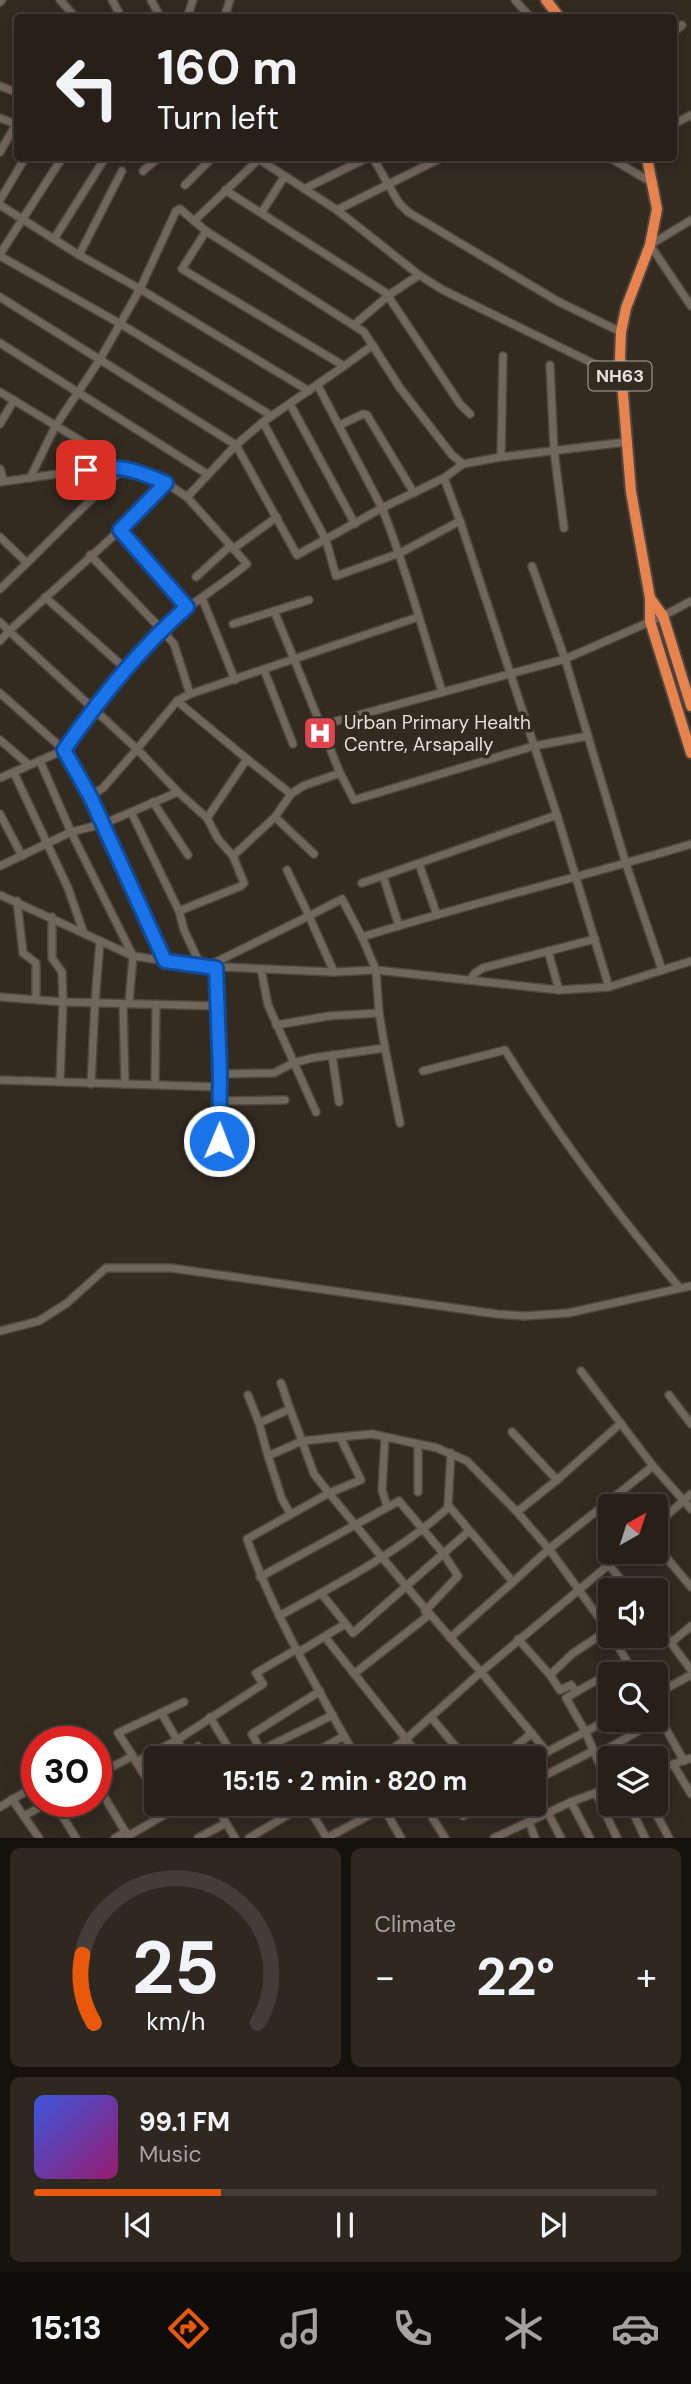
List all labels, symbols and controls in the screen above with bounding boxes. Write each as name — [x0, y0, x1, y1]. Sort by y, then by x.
text: 160 m — [157, 35, 298, 99]
icon: left — [42, 42, 133, 133]
text: Turn left — [157, 97, 279, 139]
road number: NH63 — [588, 362, 652, 390]
pin — [56, 440, 116, 500]
icon: arrive — [67, 451, 105, 489]
place label: Urban Primary Health Centre, Arsapally — [344, 710, 531, 757]
hospital icon: Urban Primary Health Centre, Arsapally — [301, 714, 339, 752]
position arrow — [182, 1104, 256, 1178]
north arrow — [598, 1494, 668, 1564]
map controls — [598, 1494, 668, 1816]
button: sound — [598, 1578, 668, 1648]
button: search — [598, 1662, 668, 1732]
speed limit sign: 30 — [21, 1726, 112, 1817]
button: layers — [598, 1746, 668, 1816]
text: 15:15 · 2 min · 820 m — [223, 1764, 467, 1798]
text: Climate — [375, 1909, 456, 1939]
text: 25 — [132, 1922, 219, 2017]
text: 22° — [476, 1943, 555, 2011]
text: − — [375, 1952, 395, 2002]
text: + — [636, 1952, 657, 2002]
text: km/h — [146, 2005, 205, 2038]
text: 99.1 FM — [139, 2105, 230, 2139]
text: Music — [139, 2139, 202, 2169]
icon: previous — [119, 2206, 157, 2244]
icon: pause — [326, 2206, 364, 2244]
icon: next — [534, 2206, 572, 2244]
icon: directions — [164, 2304, 213, 2353]
icon: music — [276, 2304, 325, 2353]
icon: phone — [388, 2304, 437, 2353]
icon: climate — [499, 2304, 548, 2353]
icon: car — [611, 2304, 660, 2353]
text: 15:13 — [31, 2307, 102, 2349]

